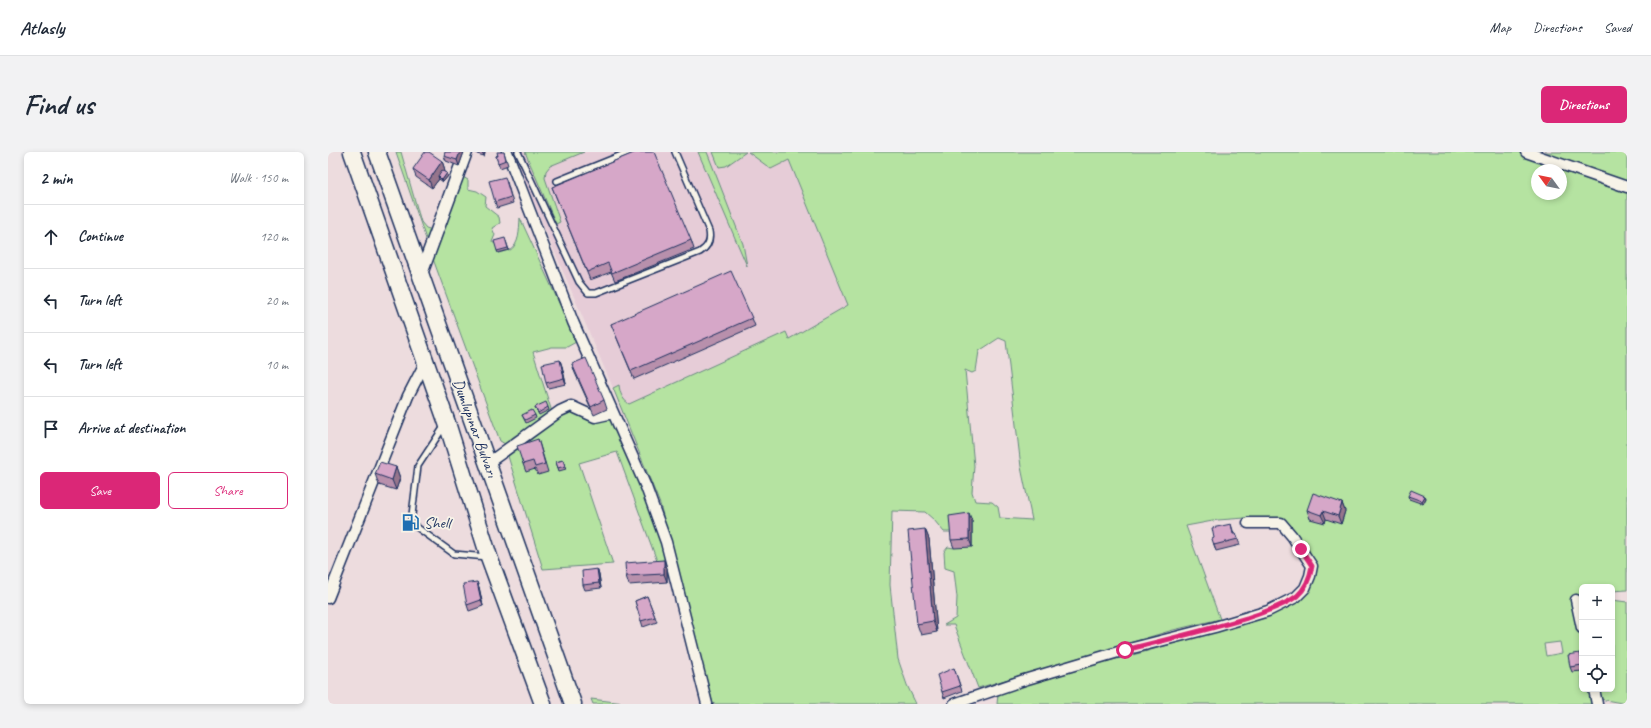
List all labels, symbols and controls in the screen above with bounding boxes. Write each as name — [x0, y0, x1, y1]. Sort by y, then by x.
text: Atlasly — [20, 16, 64, 40]
text: Map — [1490, 19, 1511, 36]
text: Directions — [1533, 19, 1582, 36]
text: Saved — [1604, 19, 1631, 36]
button: Directions — [1541, 86, 1627, 123]
text: Find us — [24, 87, 94, 122]
north arrow — [1531, 164, 1567, 200]
text: 2 min — [40, 168, 73, 189]
text: Walk · 150 m — [229, 170, 288, 186]
icon: ahead — [40, 226, 62, 248]
text: Continue — [78, 227, 123, 246]
text: 120 m — [260, 229, 288, 245]
icon: left — [40, 290, 62, 312]
text: Turn left — [78, 291, 121, 310]
text: 20 m — [266, 293, 288, 309]
icon: left — [40, 354, 62, 376]
text: Turn left — [78, 355, 121, 374]
text: 10 m — [266, 357, 288, 373]
street label: Dumlupınar Bulvarı — [448, 376, 502, 481]
icon: arrive — [40, 418, 62, 440]
text: Arrive at destination — [78, 419, 185, 438]
button: Save — [40, 472, 160, 509]
button: Share — [168, 472, 288, 509]
fuel station icon: Shell — [401, 513, 421, 533]
place label: Shell — [424, 513, 453, 533]
route end — [1292, 540, 1310, 558]
map controls — [1579, 584, 1615, 692]
button: + — [1579, 584, 1615, 620]
button: − — [1579, 620, 1615, 656]
route start — [1116, 641, 1134, 659]
button: locate — [1579, 656, 1615, 692]

